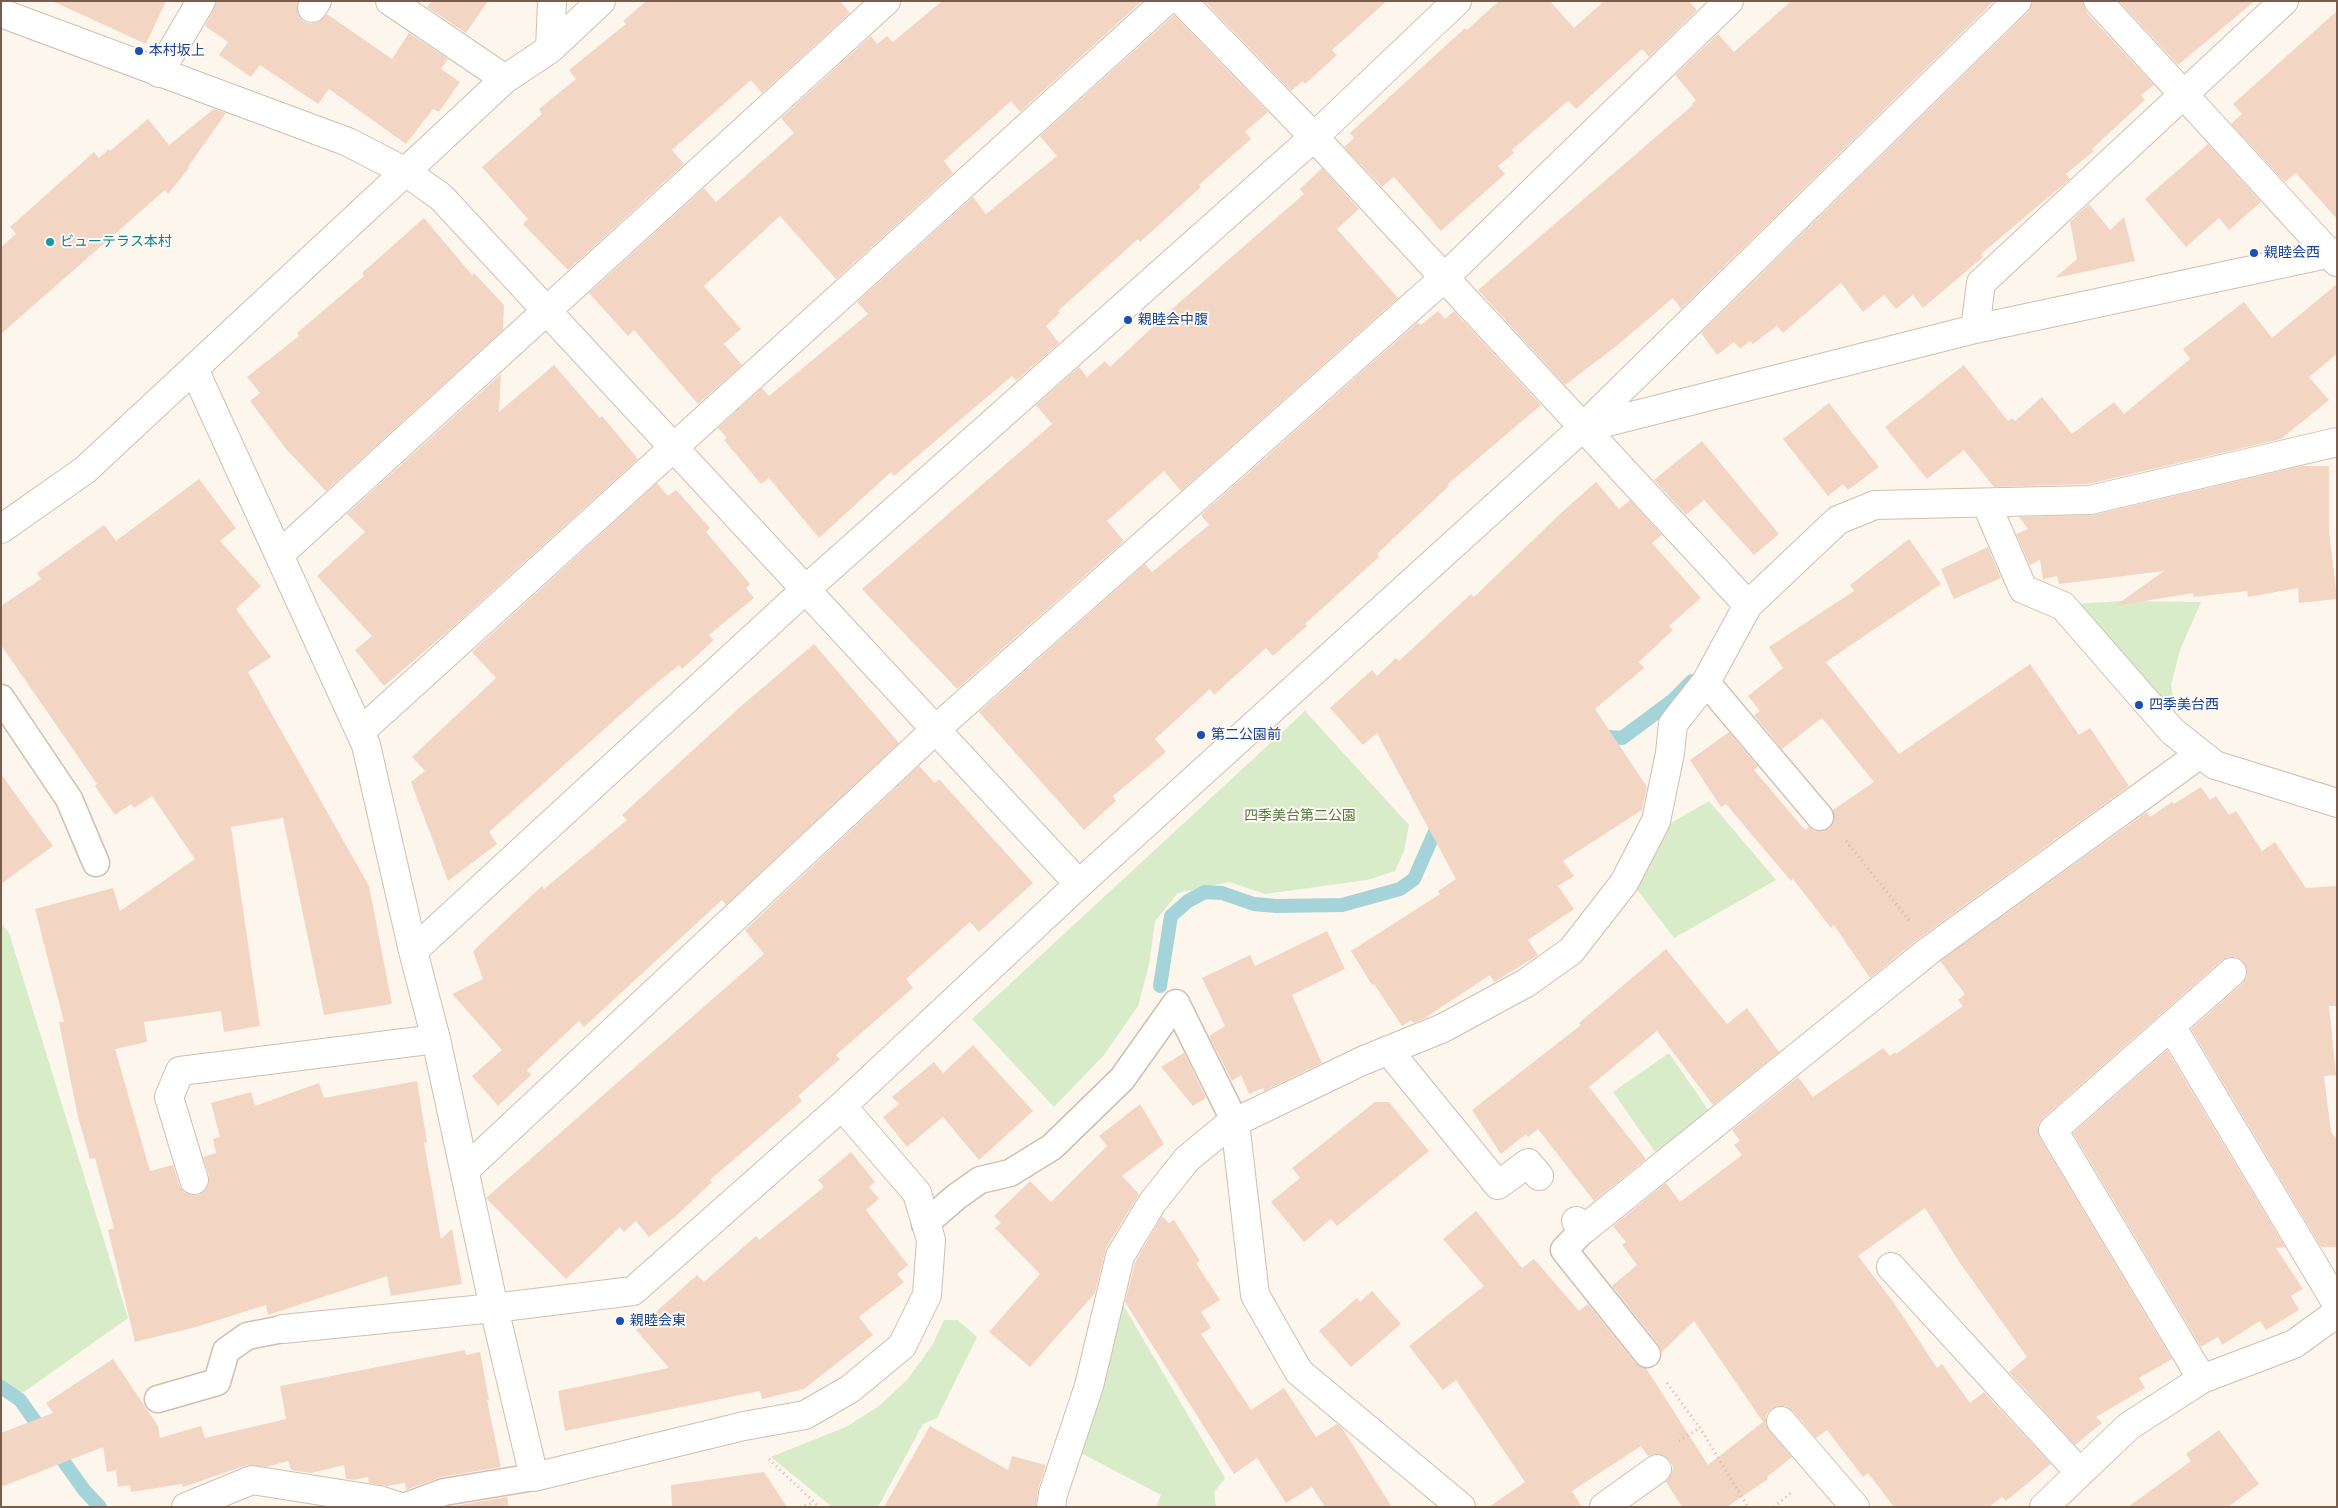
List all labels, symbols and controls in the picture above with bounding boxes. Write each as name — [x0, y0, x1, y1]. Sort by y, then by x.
place label: 本村坂上 — [149, 43, 205, 59]
marker: 本村坂上 — [133, 45, 145, 57]
place label: ビューテラス本村 — [60, 234, 172, 250]
marker: ビューテラス本村 — [44, 236, 56, 248]
place label: 親睦会西 — [2264, 245, 2320, 261]
marker: 親睦会西 — [2248, 247, 2260, 259]
place label: 親睦会中腹 — [1138, 312, 1208, 328]
marker: 親睦会中腹 — [1122, 314, 1134, 326]
place label: 四季美台西 — [2149, 697, 2219, 713]
marker: 四季美台西 — [2133, 699, 2145, 711]
place label: 第二公園前 — [1211, 727, 1281, 743]
marker: 第二公園前 — [1195, 729, 1207, 741]
park label: 四季美台第二公園 — [1244, 808, 1356, 824]
place label: 親睦会東 — [630, 1313, 686, 1329]
marker: 親睦会東 — [614, 1315, 626, 1327]

